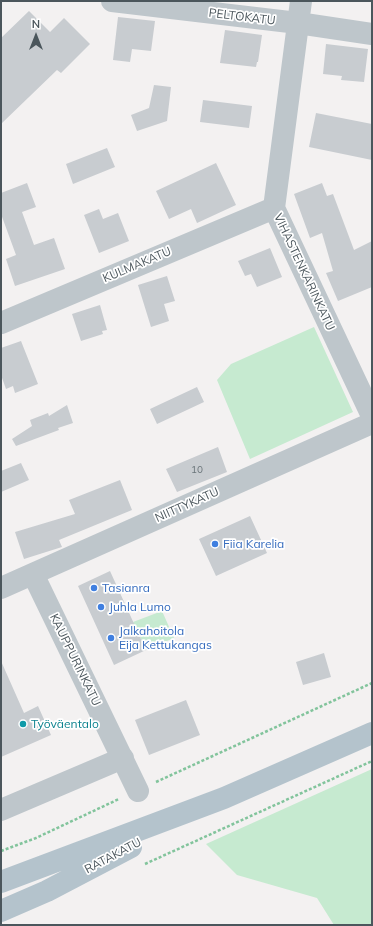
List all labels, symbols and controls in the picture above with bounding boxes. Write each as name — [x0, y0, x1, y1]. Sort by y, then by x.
street label: PELTOKATU — [208, 6, 276, 28]
north arrow — [16, 16, 56, 56]
text: N — [32, 17, 40, 31]
street label: VIHASTENKARINKATU — [271, 211, 337, 333]
street label: KULMAKATU — [101, 244, 173, 286]
house number: 10 — [191, 464, 203, 476]
street label: NIITTYKATU — [153, 484, 221, 526]
place label: Fiia Karelia — [223, 537, 284, 551]
marker: Fiia Karelia — [210, 539, 220, 549]
place label: Tasianra — [102, 581, 150, 595]
marker: Tasianra — [89, 583, 99, 593]
place label: Juhla Lumo — [109, 600, 171, 614]
marker: Juhla Lumo — [96, 602, 106, 612]
street label: KAUPPURINKATU — [46, 612, 104, 708]
place label: Jalkahoitola Eija Kettukangas — [119, 624, 212, 652]
marker: Jalkahoitola Eija Kettukangas — [106, 633, 116, 643]
place label: Työväentalo — [31, 717, 99, 731]
marker: Työväentalo — [18, 719, 28, 729]
street label: RATAKATU — [82, 835, 144, 877]

